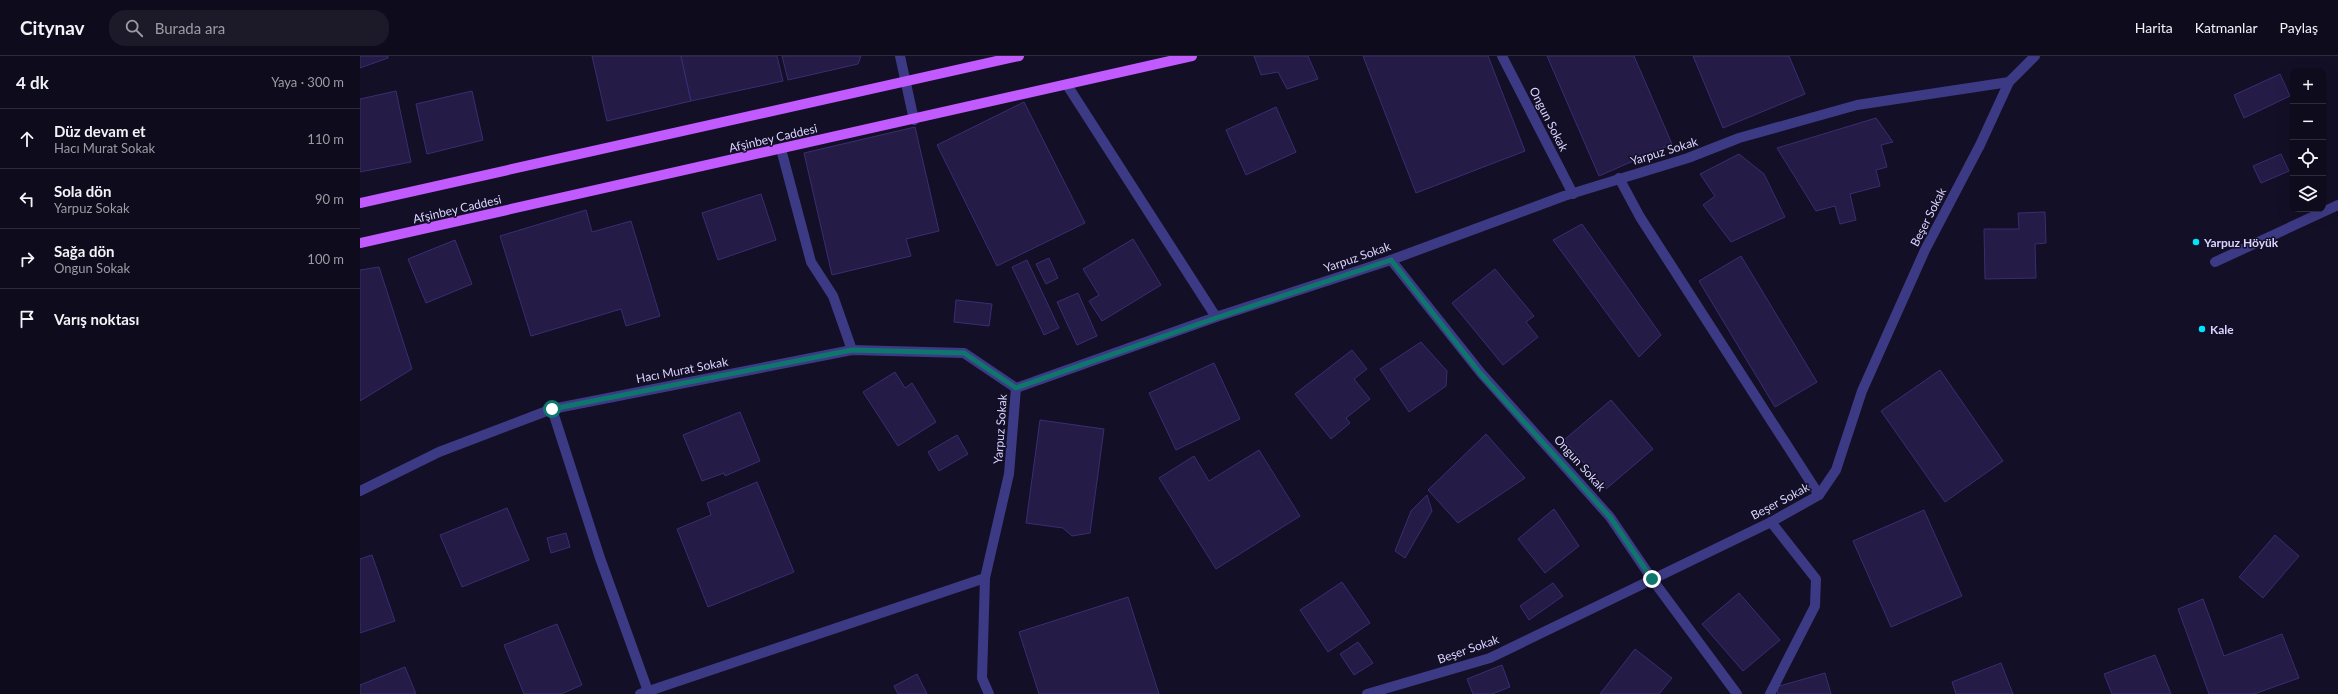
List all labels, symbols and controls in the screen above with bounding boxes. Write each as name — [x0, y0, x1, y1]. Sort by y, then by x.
search box — [109, 10, 389, 46]
text: Citynav — [20, 16, 85, 39]
icon: search — [123, 17, 145, 39]
text: Burada ara — [155, 19, 225, 37]
text: Harita — [2135, 19, 2173, 36]
text: Katmanlar — [2195, 19, 2257, 36]
text: Paylaş — [2279, 19, 2318, 36]
map controls — [2290, 68, 2326, 212]
button: + — [2290, 68, 2326, 104]
text: 4 dk — [16, 72, 49, 93]
text: Yaya · 300 m — [271, 74, 344, 90]
street label: Ongun Sokak — [1526, 84, 1572, 155]
button: − — [2290, 104, 2326, 140]
street label: Afşinbey Caddesi — [727, 120, 819, 155]
text: Düz devam et — [54, 122, 146, 140]
icon: ahead — [16, 128, 38, 150]
text: 110 m — [307, 131, 344, 147]
street label: Yarpuz Sokak — [1628, 133, 1700, 168]
text: Hacı Murat Sokak — [54, 140, 155, 156]
button: locate — [2290, 140, 2326, 176]
button: layers — [2290, 176, 2326, 212]
text: Sola dön — [54, 182, 111, 200]
street label: Beşer Sokak — [1907, 184, 1950, 249]
icon: left — [16, 188, 38, 210]
text: 90 m — [315, 191, 344, 207]
street label: Afşinbey Caddesi — [411, 191, 503, 226]
text: Yarpuz Sokak — [54, 200, 130, 216]
place label: Yarpuz Höyük — [2203, 235, 2279, 250]
marker: Yarpuz Höyük — [2191, 237, 2201, 247]
street label: Yarpuz Sokak — [1322, 238, 1393, 275]
text: Sağa dön — [54, 242, 115, 260]
icon: right — [16, 248, 38, 270]
text: 100 m — [307, 251, 344, 267]
text: Ongun Sokak — [54, 260, 130, 276]
icon: arrive — [16, 308, 38, 330]
text: Varış noktası — [54, 310, 139, 328]
place label: Kale — [2210, 322, 2234, 337]
marker: Kale — [2197, 324, 2207, 334]
street label: Hacı Murat Sokak — [635, 354, 730, 386]
street label: Yarpuz Sokak — [990, 393, 1010, 464]
route start — [543, 400, 561, 418]
street label: Ongun Sokak — [1551, 432, 1610, 495]
street label: Beşer Sokak — [1748, 479, 1813, 523]
route end — [1643, 570, 1661, 588]
street label: Beşer Sokak — [1435, 631, 1502, 667]

